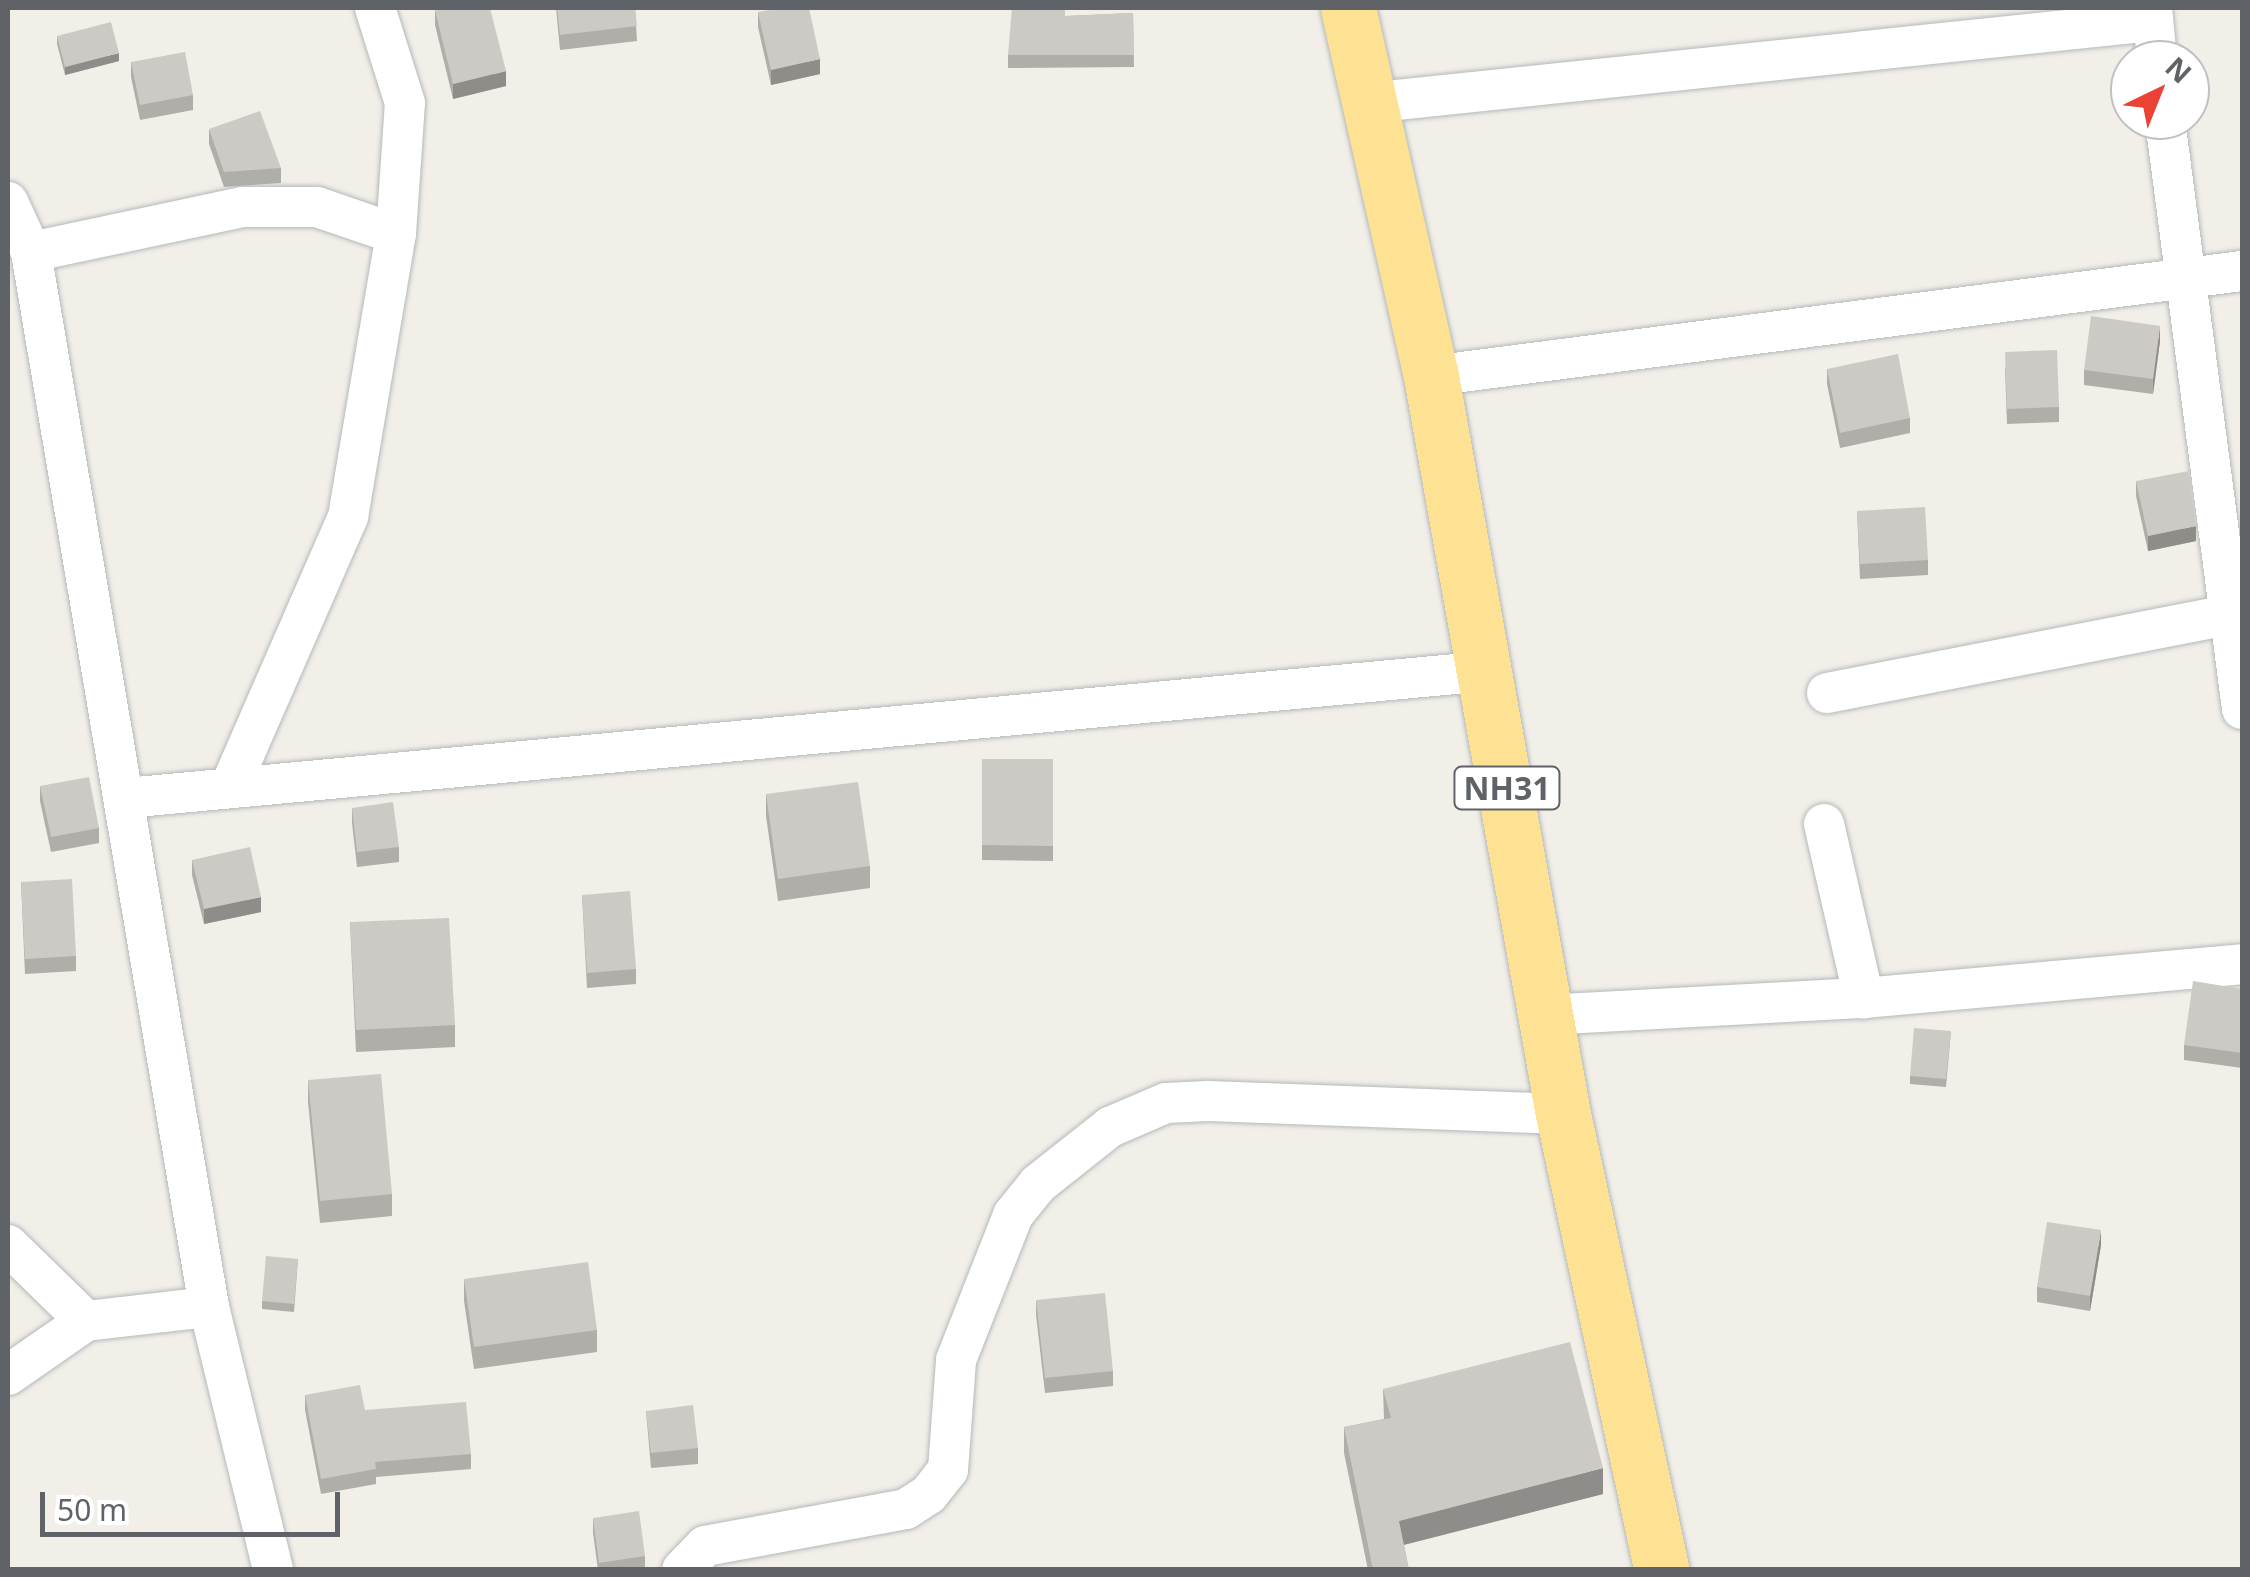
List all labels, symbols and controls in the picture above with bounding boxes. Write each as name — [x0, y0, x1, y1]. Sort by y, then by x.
north arrow — [2110, 40, 2210, 140]
text: N — [2158, 48, 2200, 91]
road number: NH31 — [1452, 761, 1562, 815]
scale bar — [45, 1472, 345, 1534]
text: 50 m — [57, 1489, 127, 1530]

